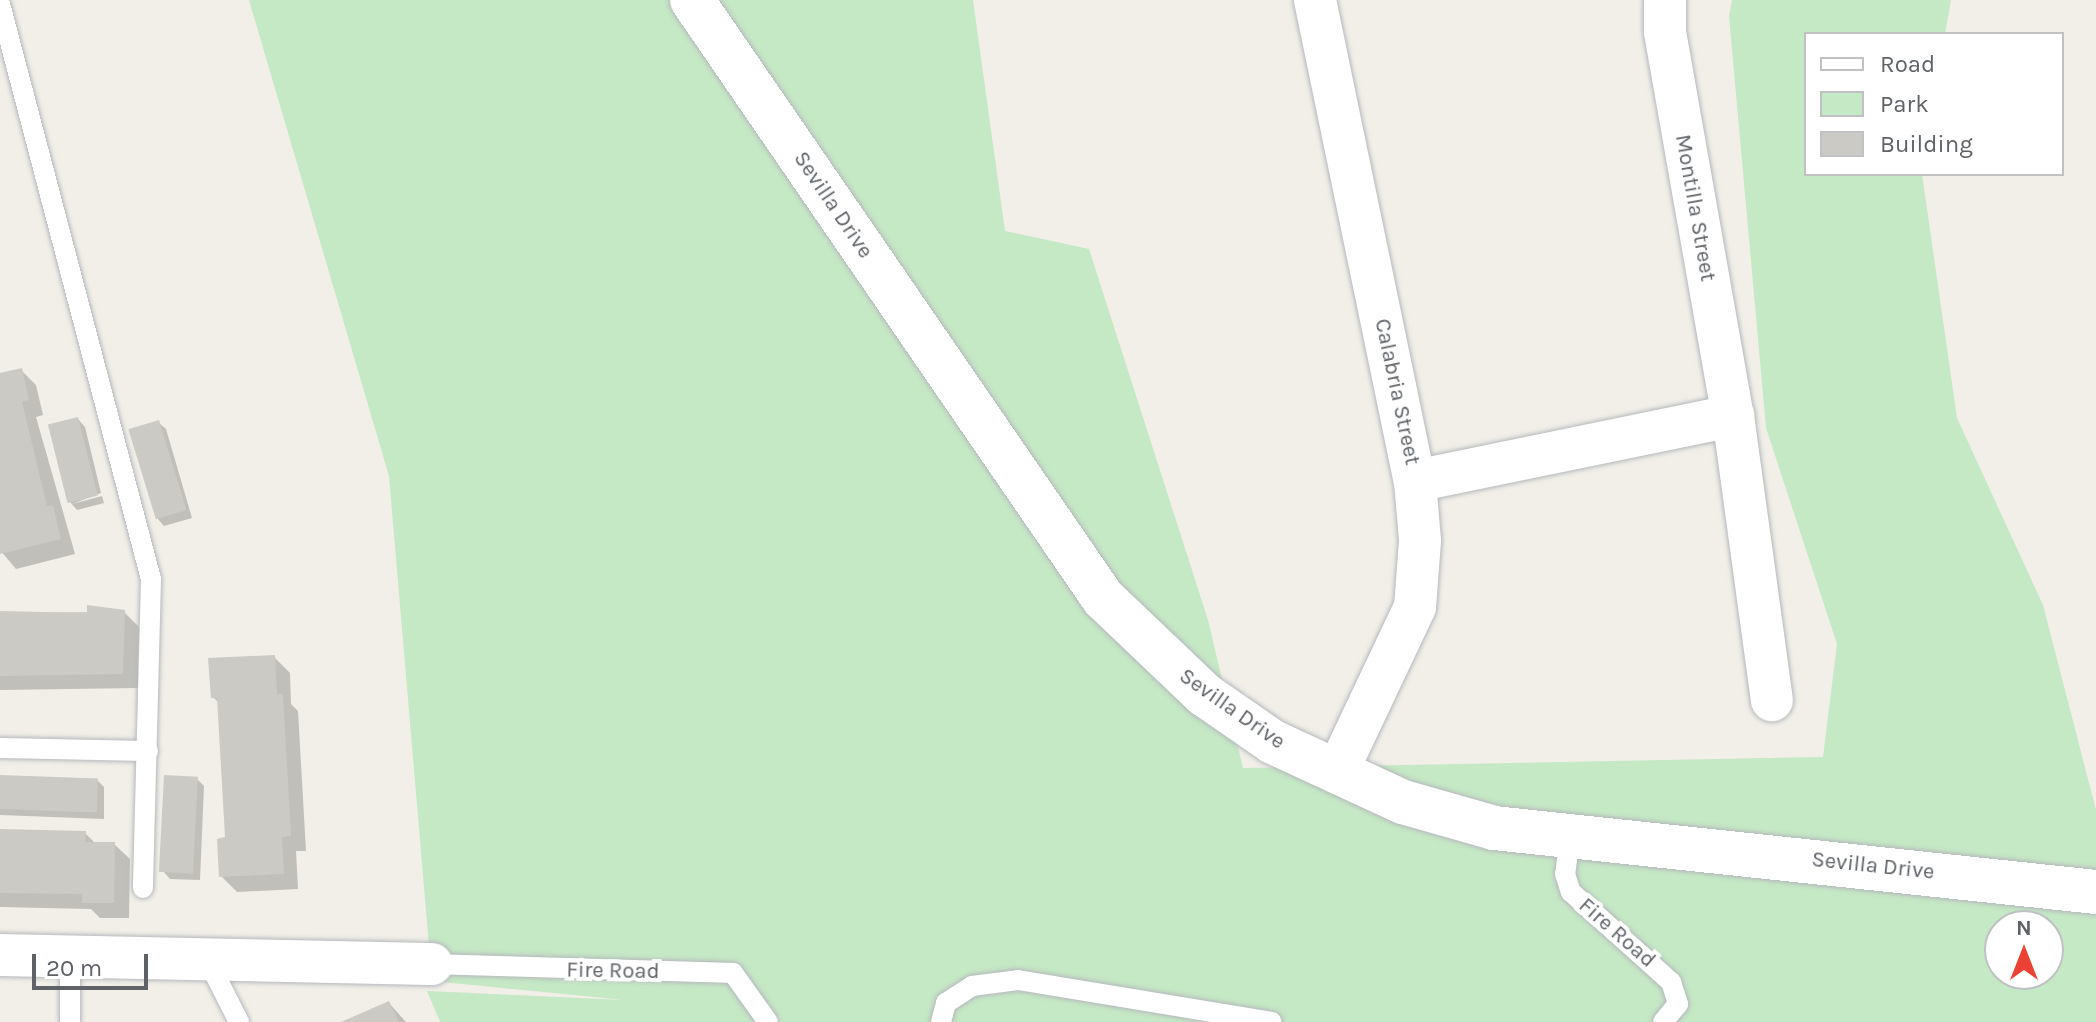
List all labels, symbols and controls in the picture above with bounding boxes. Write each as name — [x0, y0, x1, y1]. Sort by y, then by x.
legend — [1804, 32, 2064, 176]
text: Road — [1880, 50, 1935, 78]
text: Park — [1880, 90, 1929, 118]
text: Building — [1880, 130, 1973, 158]
street label: Montilla Street — [1669, 132, 1721, 284]
street label: Sevilla Drive — [788, 147, 878, 263]
street label: Calabria Street — [1369, 316, 1425, 468]
street label: Sevilla Drive — [1174, 663, 1290, 755]
street label: Sevilla Drive — [1810, 846, 1936, 886]
street label: Fire Road — [1573, 892, 1661, 974]
north arrow — [1984, 910, 2064, 990]
text: N — [2016, 915, 2032, 941]
scale bar — [36, 938, 152, 988]
text: 20 m — [46, 954, 102, 982]
street label: Fire Road — [566, 957, 660, 985]

